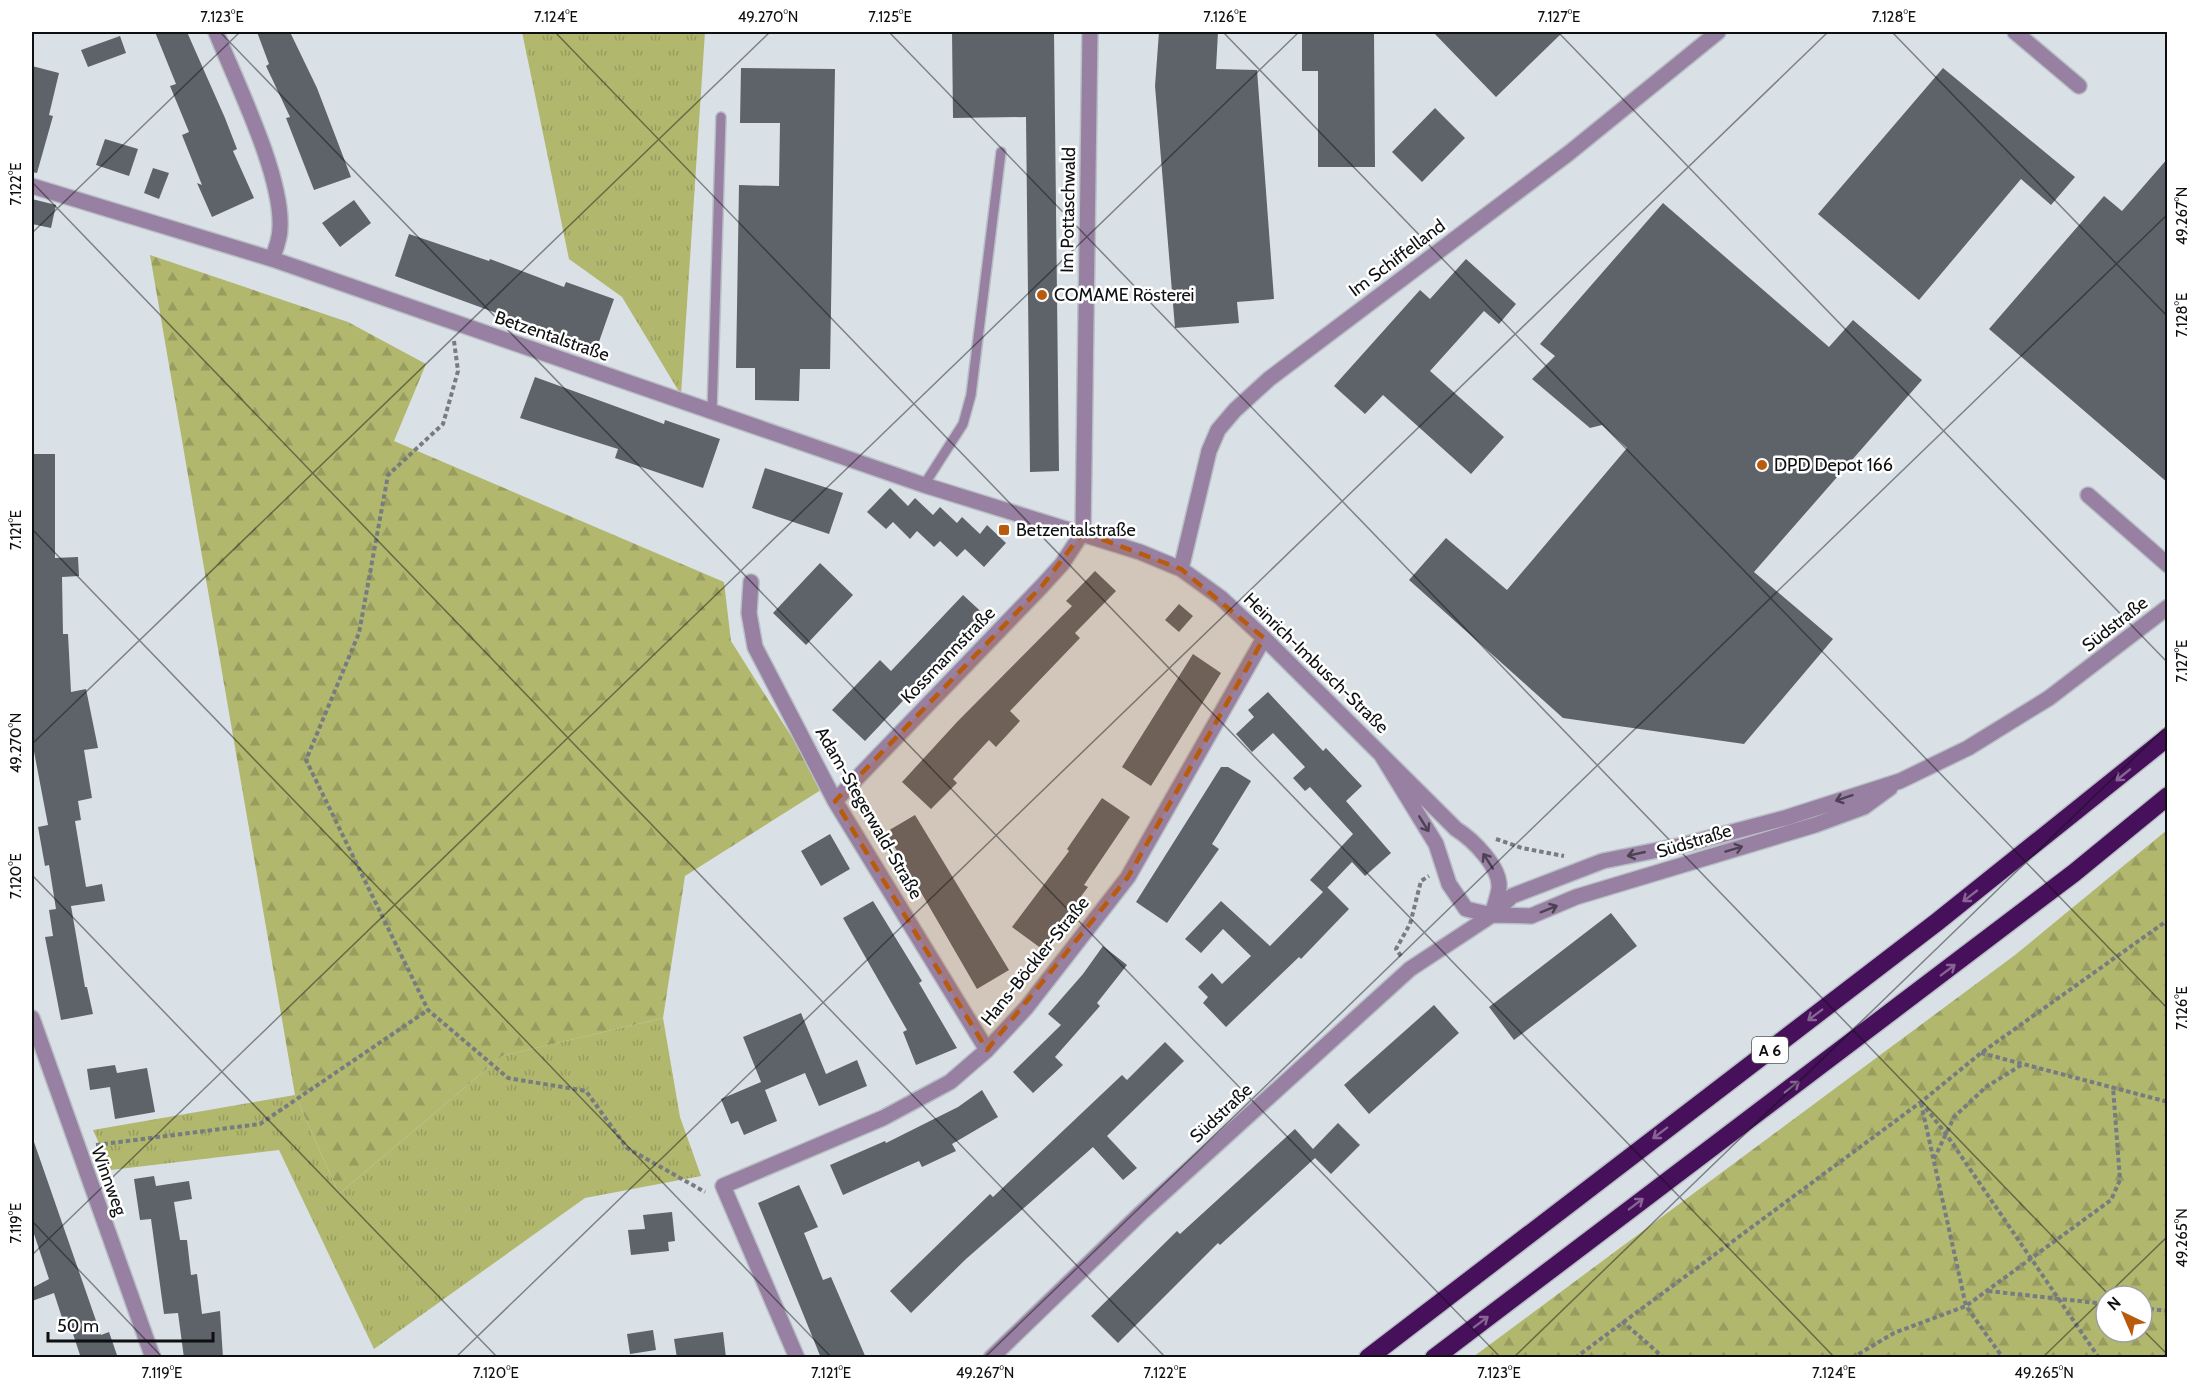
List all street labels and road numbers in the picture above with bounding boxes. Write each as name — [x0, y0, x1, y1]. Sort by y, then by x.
street label: Im Pottaschwald — [1056, 147, 1080, 273]
street label: Im Schiffelland — [1345, 215, 1449, 301]
street label: Betzentalstraße — [492, 306, 612, 366]
street label: Heinrich-Imbusch-Straße — [1239, 588, 1393, 738]
street label: Südstraße — [2078, 592, 2152, 656]
street label: Kossmannstraße — [896, 602, 1000, 708]
street label: Adam-Stegerwald-Straße — [811, 723, 927, 903]
street label: Südstraße — [1654, 819, 1734, 863]
street label: Hans-Böckler-Straße — [976, 892, 1094, 1030]
road number: A 6 — [1752, 1037, 1788, 1063]
street label: Südstraße — [1185, 1079, 1257, 1147]
street label: Winnweg — [86, 1143, 132, 1220]

